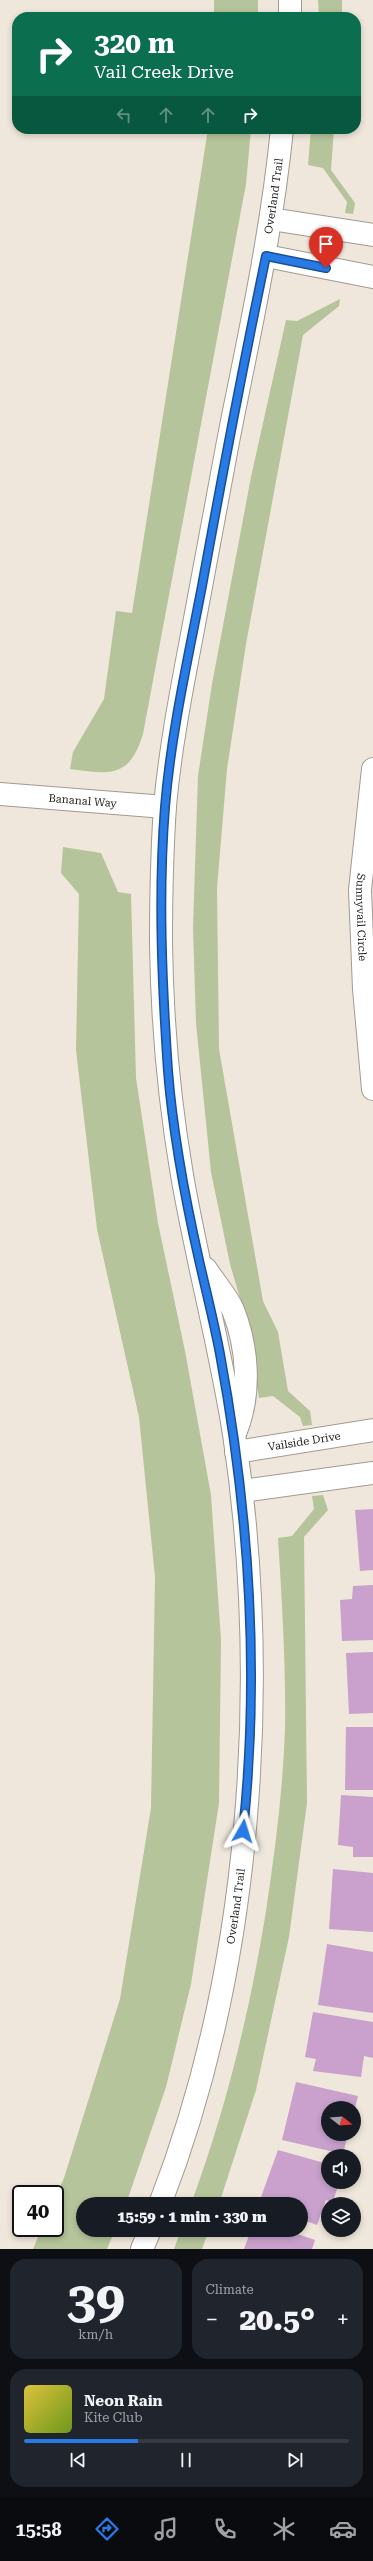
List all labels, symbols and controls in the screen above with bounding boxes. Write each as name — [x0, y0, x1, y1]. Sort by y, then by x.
text: 320 m — [94, 27, 175, 60]
icon: right — [28, 28, 80, 80]
text: Vail Creek Drive — [94, 61, 234, 82]
icon: left — [113, 104, 135, 126]
icon: ahead — [155, 104, 177, 126]
icon: ahead — [197, 104, 219, 126]
icon: right — [239, 104, 261, 126]
street label: Overland Trail — [262, 157, 286, 235]
pin — [309, 227, 343, 268]
icon: arrive — [315, 233, 337, 255]
street label: Bananal Way — [48, 792, 118, 810]
street label: Sunnyvail Circle — [353, 873, 369, 962]
street label: Vailside Drive — [267, 1429, 341, 1454]
position arrow — [222, 1810, 264, 1852]
street label: Overland Trail — [224, 1867, 248, 1945]
north arrow — [321, 2101, 361, 2141]
map controls — [321, 2101, 361, 2237]
button: sound — [321, 2149, 361, 2189]
speed limit sign: 40 — [12, 2185, 64, 2237]
button: layers — [321, 2197, 361, 2237]
text: 15:59 · 1 min · 330 m — [117, 2208, 267, 2226]
text: 39 — [67, 2270, 125, 2331]
text: Climate — [206, 2282, 254, 2297]
text: 20.5° — [240, 2302, 315, 2337]
text: − — [206, 2307, 218, 2332]
text: + — [337, 2307, 349, 2332]
text: km/h — [78, 2327, 113, 2342]
text: Neon Rain — [84, 2392, 163, 2410]
text: Kite Club — [84, 2410, 143, 2425]
icon: previous — [67, 2449, 89, 2471]
icon: pause — [175, 2449, 197, 2471]
icon: next — [284, 2449, 306, 2471]
icon: directions — [93, 2515, 121, 2543]
icon: music — [152, 2515, 180, 2543]
icon: phone — [211, 2515, 239, 2543]
icon: climate — [270, 2515, 298, 2543]
icon: car — [329, 2515, 357, 2543]
text: 15:58 — [16, 2519, 62, 2540]

